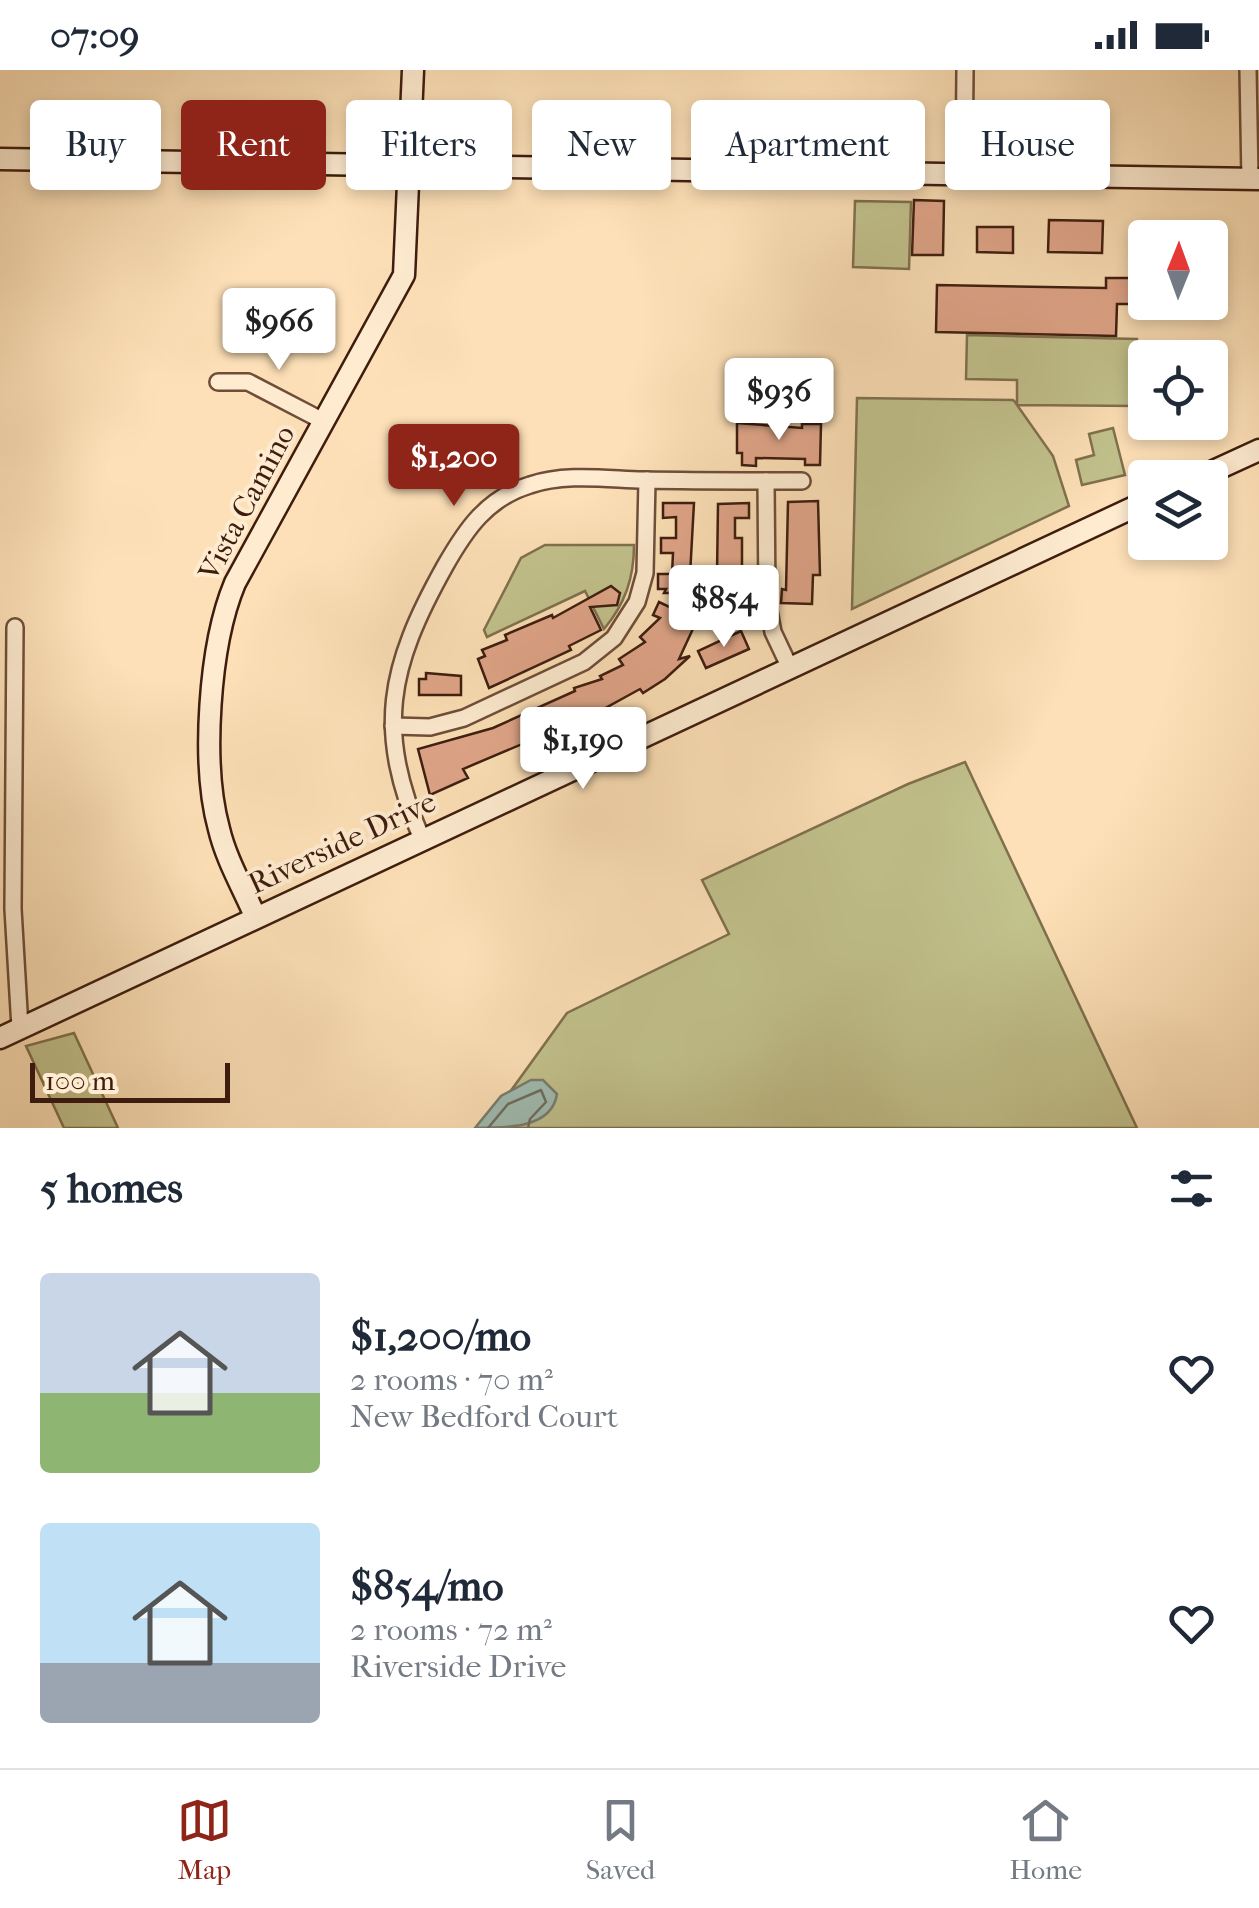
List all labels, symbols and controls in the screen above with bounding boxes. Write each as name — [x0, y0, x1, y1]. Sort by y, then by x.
text: 07:09 — [50, 13, 139, 58]
chip: Buy — [30, 100, 161, 190]
chip: Rent — [181, 100, 326, 190]
chip: Filters — [346, 100, 512, 190]
chip: New — [532, 100, 671, 190]
chip: Apartment — [691, 100, 925, 190]
chip: House — [945, 100, 1110, 190]
north arrow — [1128, 220, 1228, 320]
map controls — [1128, 220, 1228, 560]
pin: $966 — [220, 288, 338, 373]
text: $966 — [244, 302, 314, 339]
button: locate — [1128, 340, 1228, 440]
pin: $936 — [720, 358, 838, 443]
text: $936 — [747, 372, 811, 409]
street label: Vista Camino — [191, 419, 303, 587]
pin: $1,200 — [373, 424, 535, 509]
text: $1,200 — [410, 438, 498, 475]
button: layers — [1128, 460, 1228, 560]
pin: $854 — [665, 565, 783, 650]
text: $854 — [691, 579, 757, 616]
pin: $1,190 — [502, 707, 664, 792]
text: $1,190 — [542, 721, 624, 758]
street label: Riverside Drive — [243, 784, 441, 902]
scale bar — [30, 1058, 230, 1102]
text: 100 m — [45, 1064, 115, 1097]
icon: filters — [1164, 1161, 1219, 1216]
text: 5 homes — [40, 1164, 183, 1213]
text: $1,200/mo — [350, 1312, 531, 1361]
icon: home — [120, 1313, 240, 1433]
icon: heart — [1164, 1346, 1219, 1401]
text: 2 rooms · 70 m² — [350, 1361, 553, 1398]
text: New Bedford Court — [350, 1398, 618, 1435]
text: $854/mo — [350, 1562, 503, 1611]
icon: home — [120, 1563, 240, 1683]
icon: heart — [1164, 1596, 1219, 1651]
text: 2 rooms · 72 m² — [350, 1611, 552, 1648]
text: Riverside Drive — [350, 1648, 566, 1685]
tab: Map — [177, 1793, 232, 1886]
tab: Saved — [586, 1793, 655, 1886]
tab: Home — [1009, 1793, 1082, 1886]

